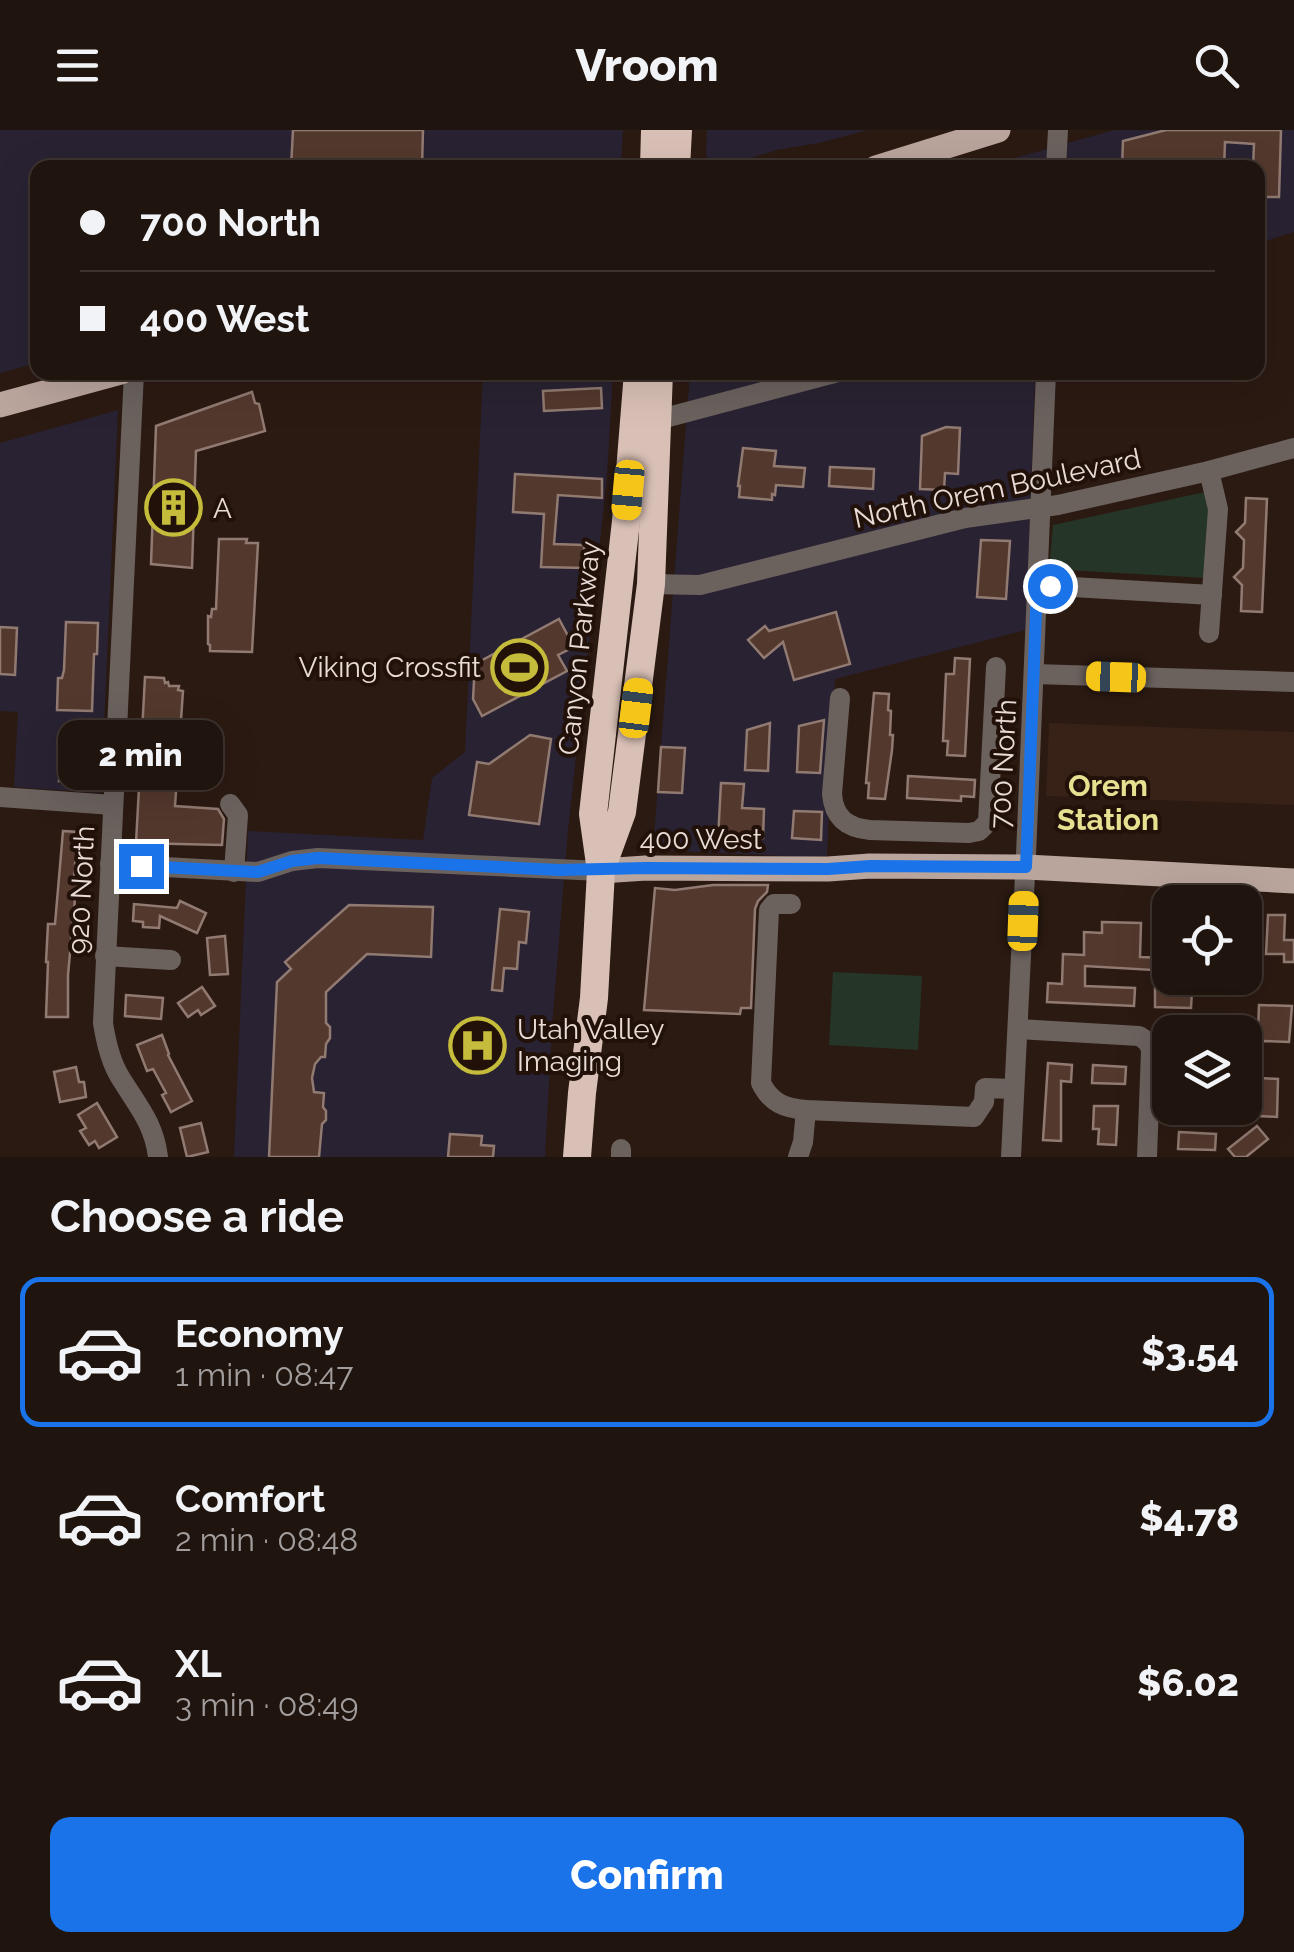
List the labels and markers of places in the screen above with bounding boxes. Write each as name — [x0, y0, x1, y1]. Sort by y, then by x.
building icon: A — [144, 478, 204, 538]
place label: A — [213, 492, 232, 525]
sports icon: Viking Crossfit — [490, 637, 550, 697]
place label: Viking Crossfit — [298, 651, 482, 684]
place label: Utah Valley Imaging — [517, 1013, 664, 1078]
hospital icon: Utah Valley Imaging — [448, 1015, 508, 1075]

